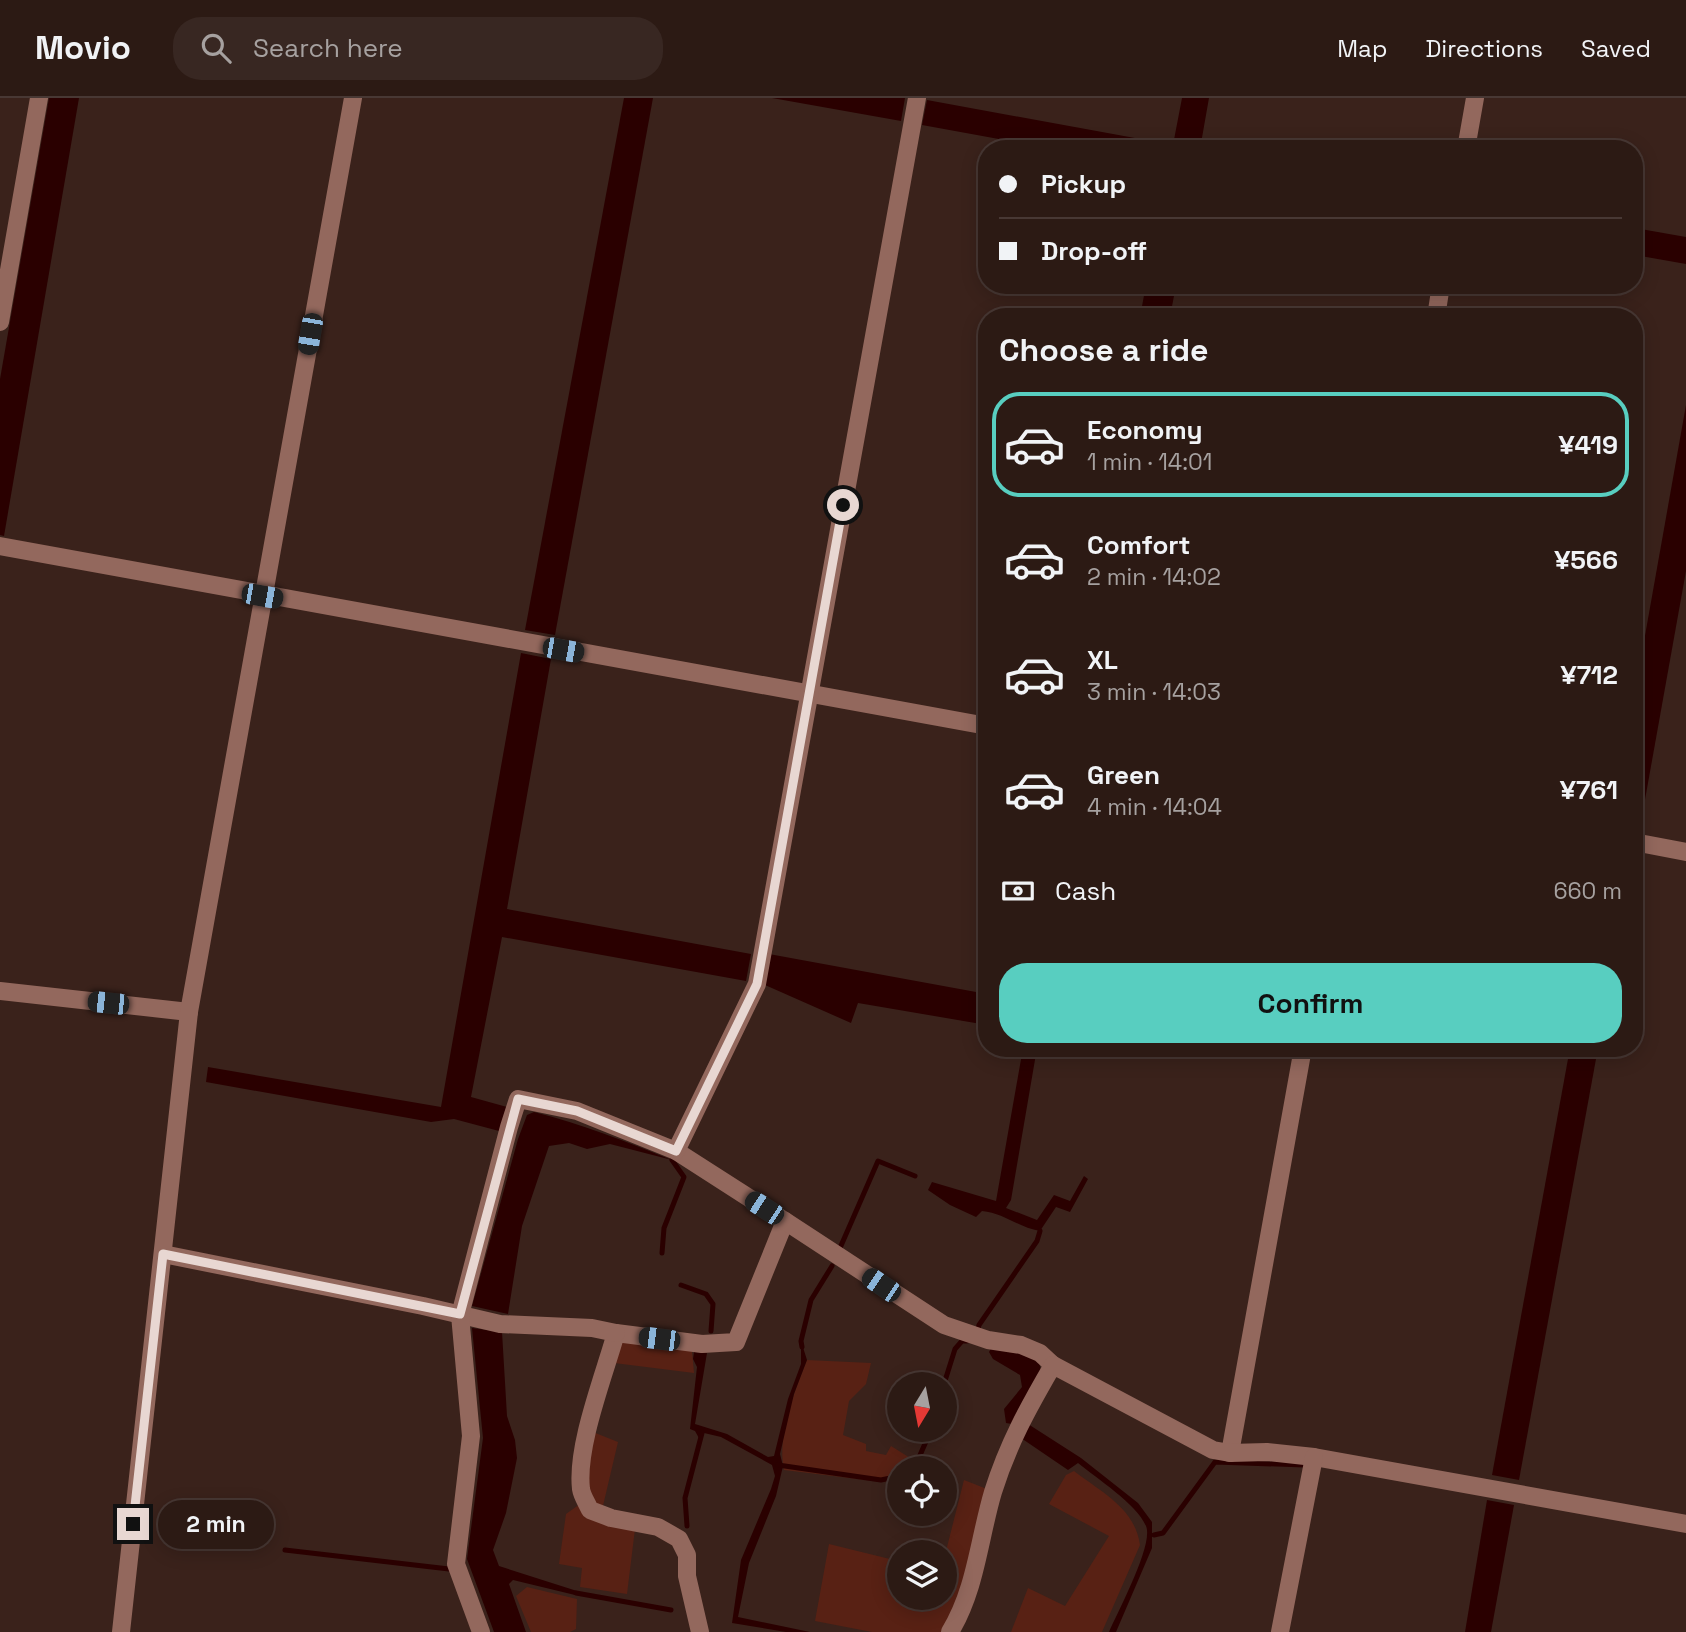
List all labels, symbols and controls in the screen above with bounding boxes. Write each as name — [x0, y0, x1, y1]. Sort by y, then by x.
search box — [173, 17, 663, 80]
text: Movio — [35, 27, 131, 69]
icon: search — [197, 29, 235, 67]
text: Search here — [253, 31, 403, 65]
text: Map — [1337, 33, 1387, 64]
text: Directions — [1425, 33, 1543, 64]
text: Saved — [1581, 33, 1651, 64]
text: Pickup — [1041, 167, 1126, 201]
text: Drop-off — [1041, 234, 1147, 268]
car — [297, 311, 324, 357]
text: Choose a ride — [999, 330, 1209, 370]
icon: car — [1003, 413, 1066, 476]
text: Economy — [1087, 413, 1203, 447]
text: ¥419 — [1559, 428, 1618, 462]
text: 1 min · 14:01 — [1087, 447, 1212, 477]
route start — [827, 489, 859, 521]
icon: car — [1003, 528, 1066, 591]
text: Comfort — [1087, 528, 1190, 562]
text: ¥566 — [1554, 543, 1618, 577]
text: 2 min · 14:02 — [1087, 562, 1221, 592]
car — [240, 582, 285, 610]
car — [541, 636, 586, 664]
icon: car — [1003, 643, 1066, 706]
text: XL — [1087, 643, 1118, 677]
text: ¥712 — [1561, 658, 1618, 692]
text: 3 min · 14:03 — [1087, 677, 1221, 707]
icon: car — [1003, 758, 1066, 821]
text: Green — [1087, 758, 1160, 792]
text: ¥761 — [1560, 773, 1618, 807]
text: 4 min · 14:04 — [1087, 792, 1222, 822]
icon: cash — [999, 872, 1037, 910]
text: Cash — [1055, 874, 1116, 908]
text: 660 m — [1553, 876, 1622, 906]
button: Confirm — [999, 963, 1622, 1043]
car — [87, 990, 130, 1016]
car — [741, 1188, 788, 1228]
car — [858, 1265, 905, 1305]
car — [637, 1326, 682, 1352]
north arrow — [887, 1372, 957, 1442]
map controls — [887, 1372, 957, 1610]
button: locate — [887, 1456, 957, 1526]
callout: 2 min — [158, 1500, 273, 1548]
route end — [117, 1508, 149, 1540]
text: 2 min — [186, 1509, 246, 1539]
button: layers — [887, 1540, 957, 1610]

